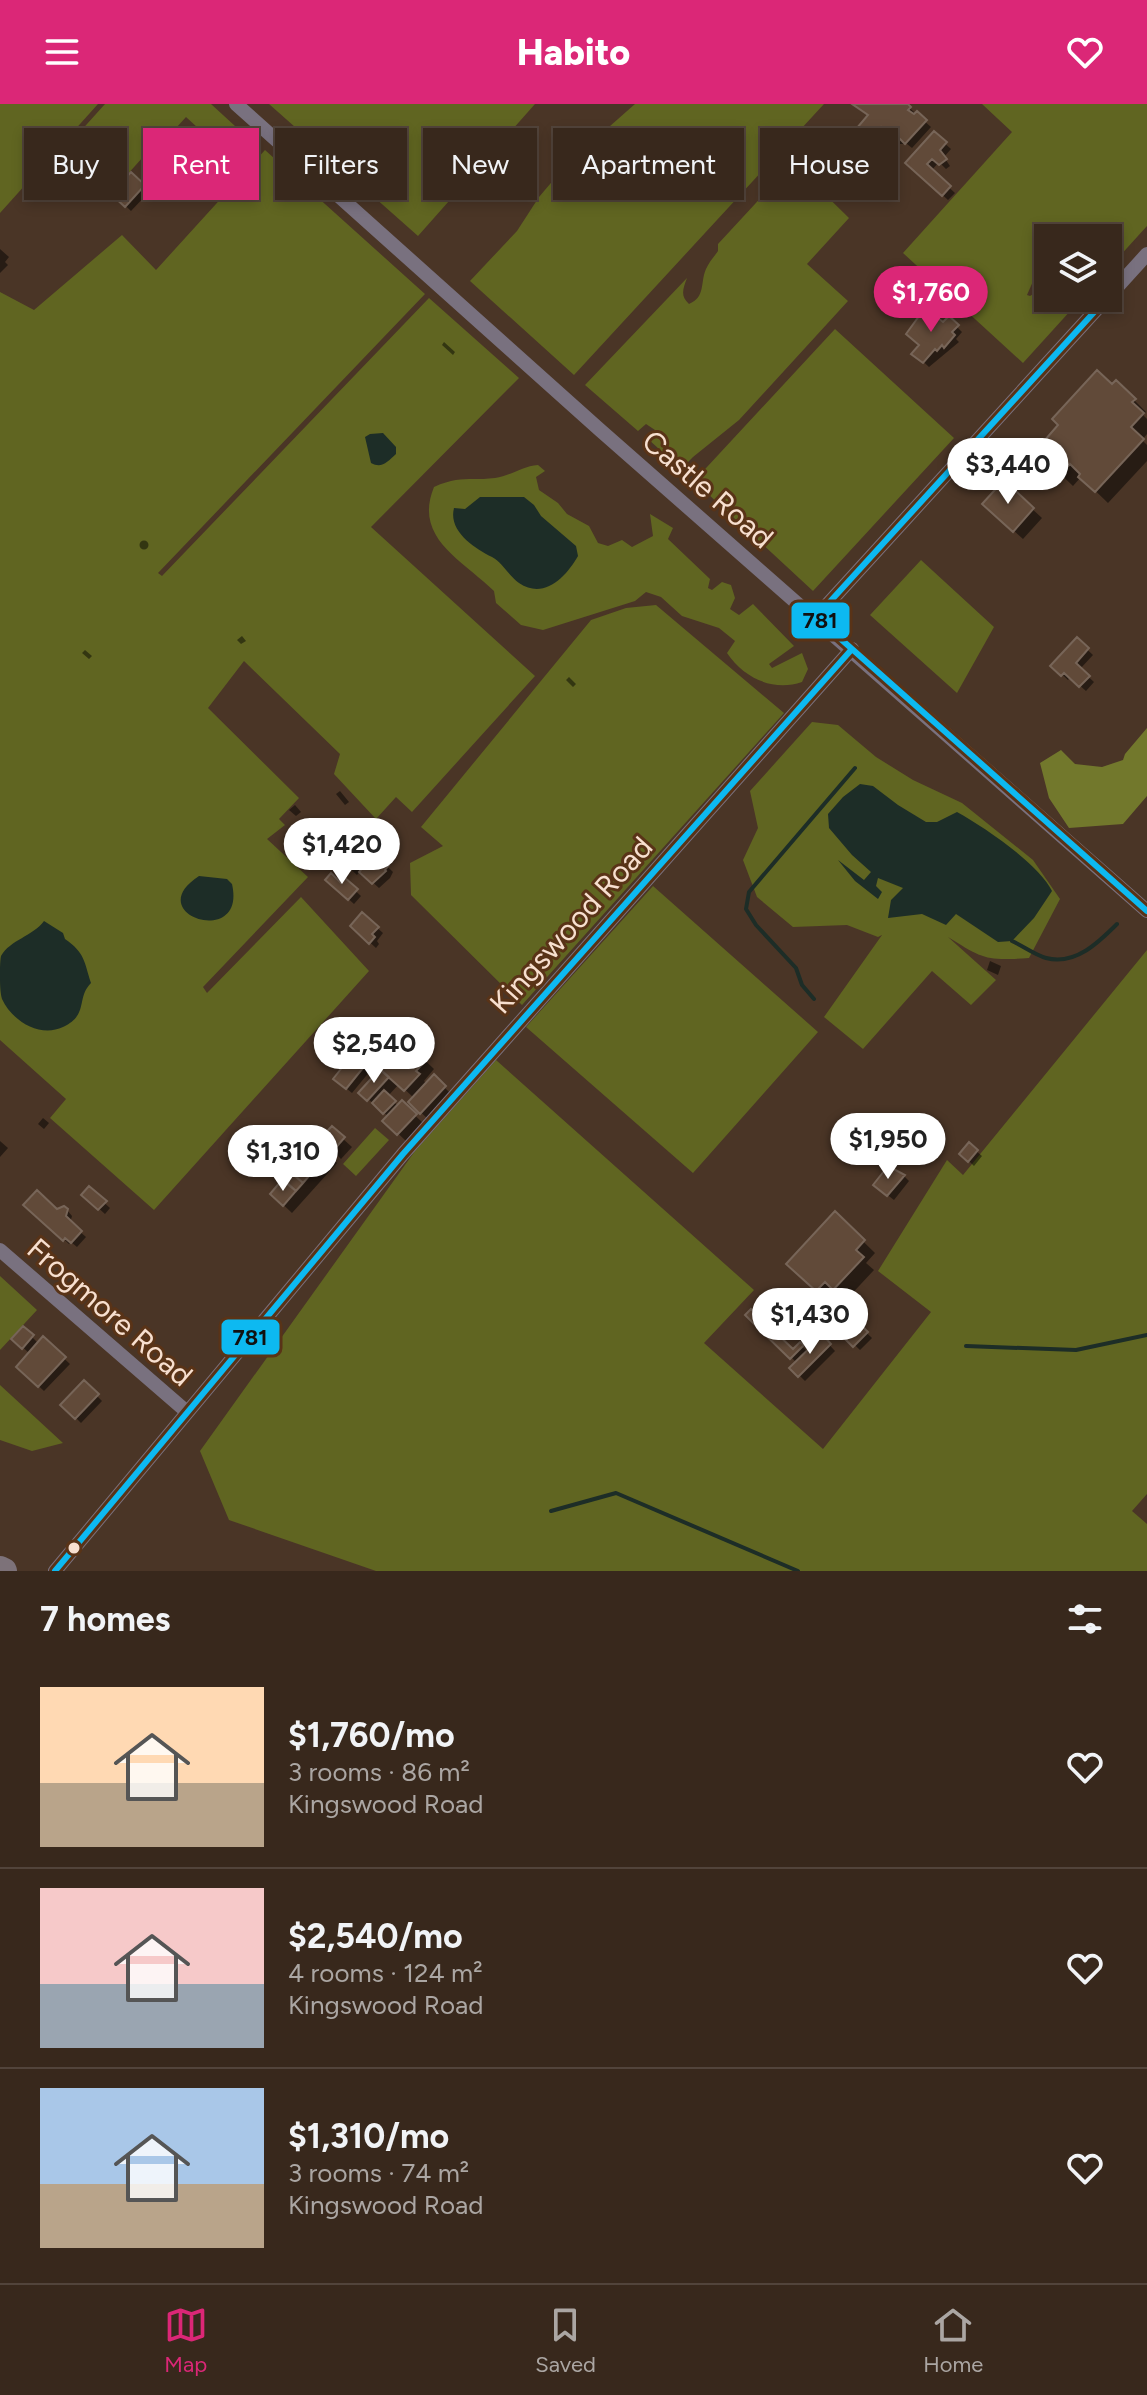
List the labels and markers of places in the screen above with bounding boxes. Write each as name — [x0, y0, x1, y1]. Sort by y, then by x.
pin: $1,760 — [866, 266, 996, 334]
pin: $3,440 — [943, 438, 1073, 506]
pin: $1,420 — [277, 818, 407, 886]
pin: $2,540 — [309, 1017, 439, 1085]
pin: $1,950 — [823, 1113, 953, 1181]
pin: $1,310 — [218, 1125, 348, 1193]
pin: $1,430 — [745, 1288, 875, 1356]
unlabelled marker — [66, 1540, 82, 1556]

